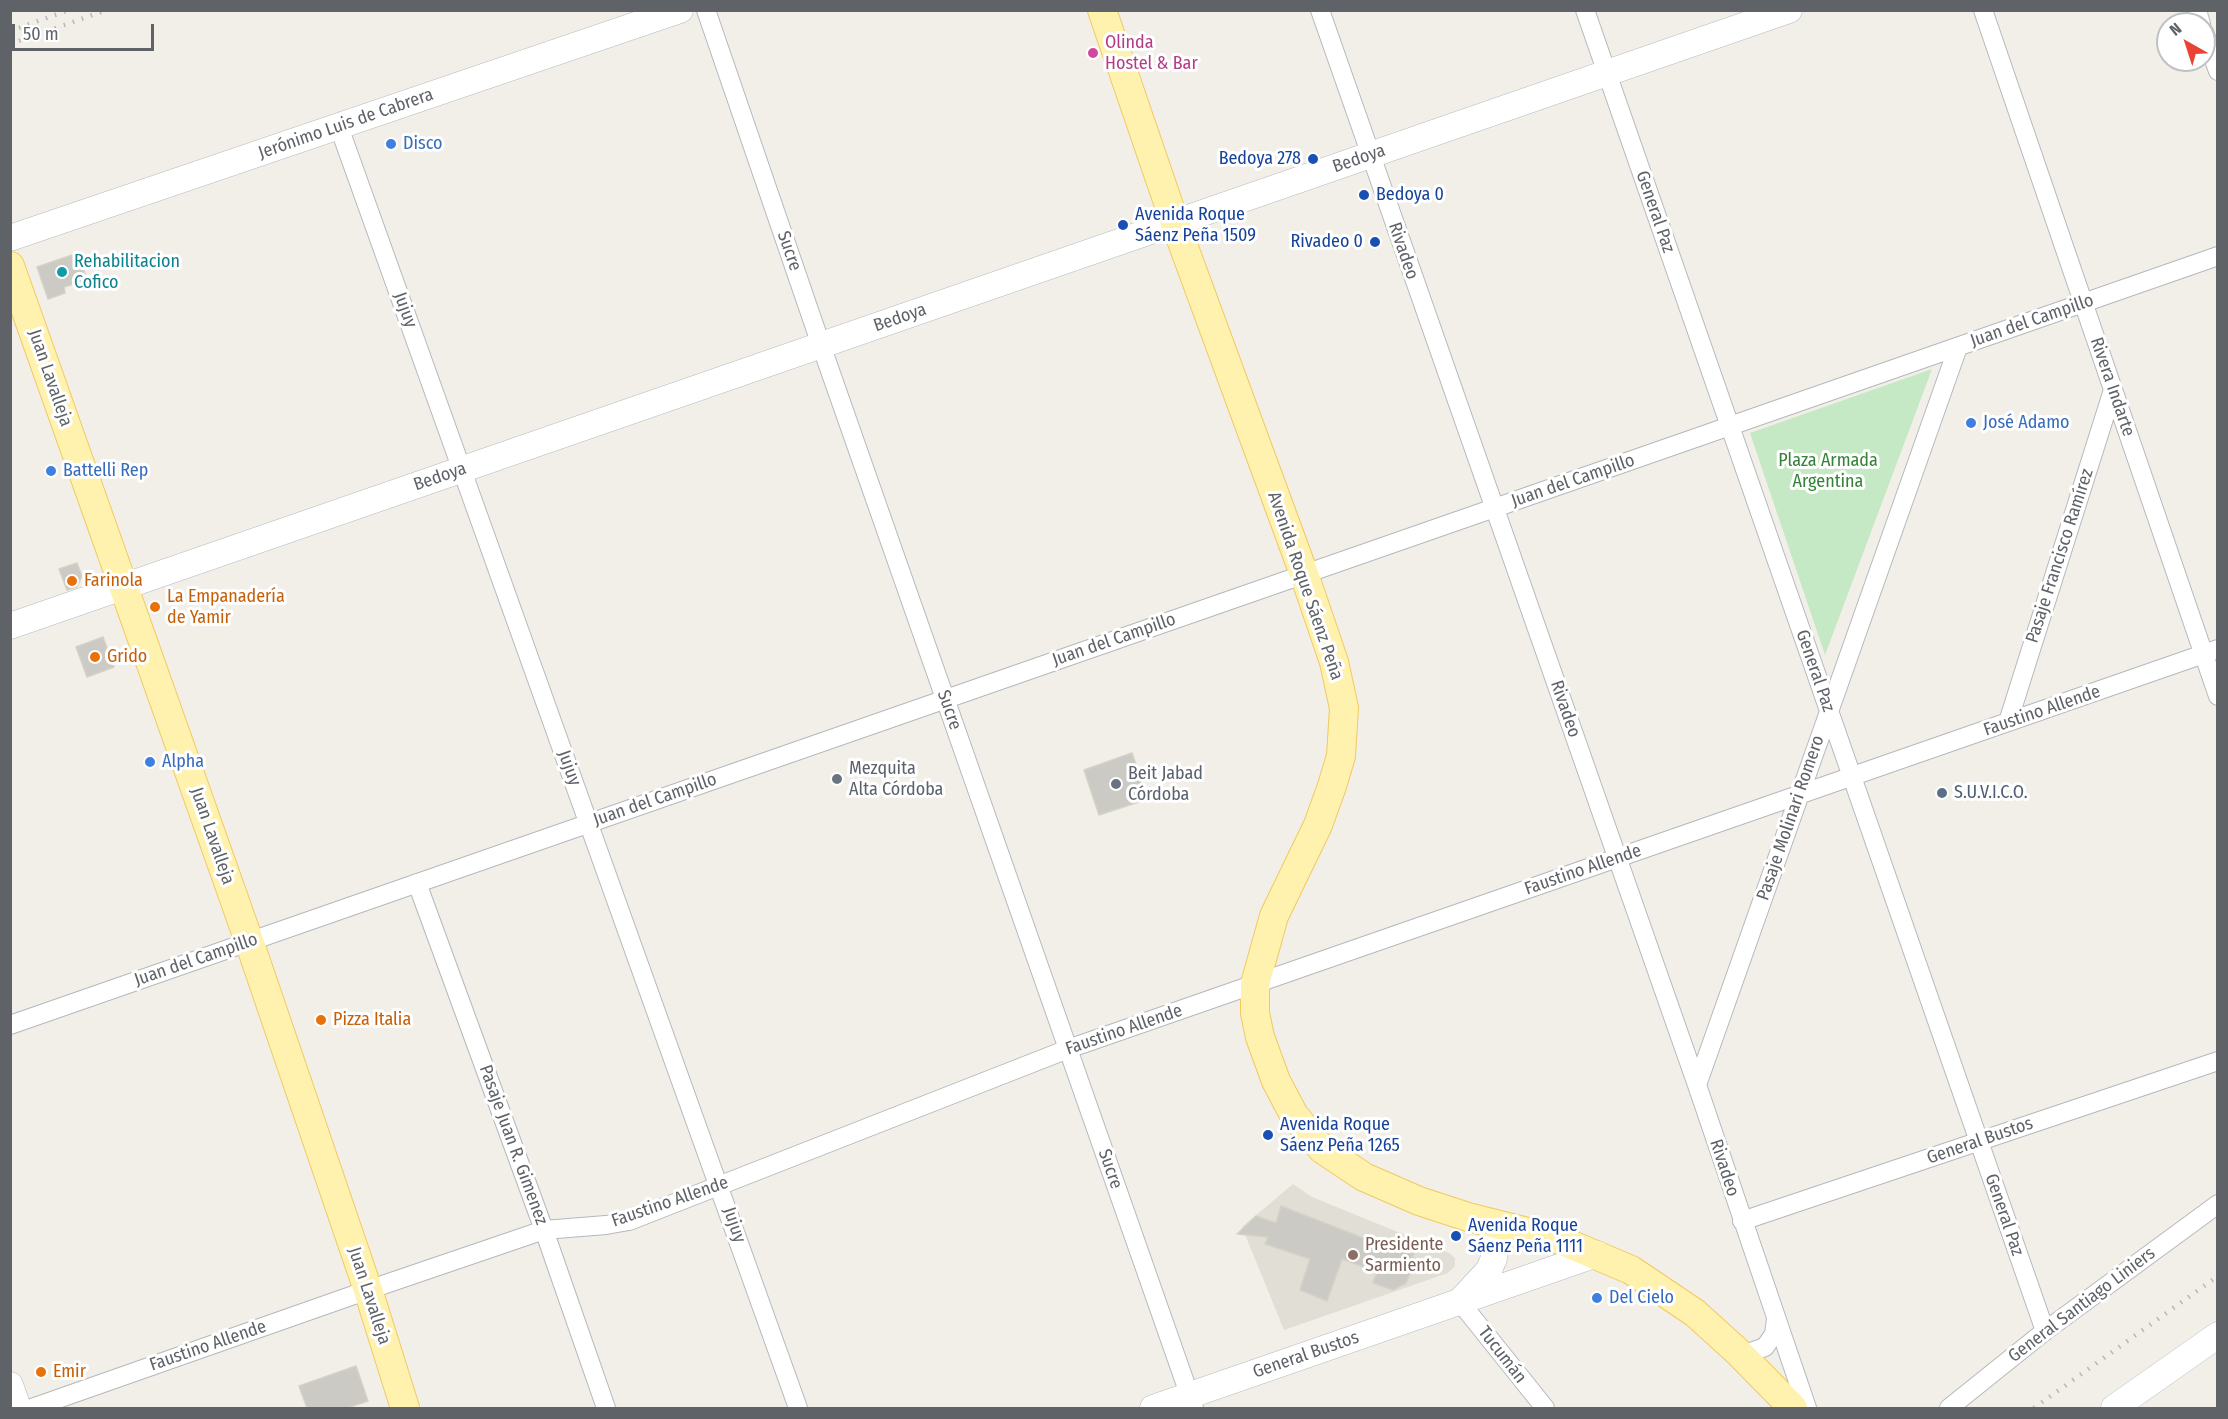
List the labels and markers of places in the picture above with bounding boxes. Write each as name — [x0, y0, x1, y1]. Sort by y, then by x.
place label: Olinda Hostel & Bar — [1105, 32, 1198, 74]
marker: Olinda Hostel & Bar — [1086, 46, 1100, 60]
place label: Disco — [403, 133, 443, 155]
marker: Disco — [384, 137, 398, 151]
place label: Bedoya 278 — [1219, 148, 1301, 170]
marker: Bedoya 278 — [1306, 152, 1320, 166]
place label: Bedoya 0 — [1376, 184, 1444, 206]
marker: Bedoya 0 — [1357, 188, 1371, 202]
place label: Avenida Roque Sáenz Peña 1509 — [1135, 204, 1256, 246]
marker: Avenida Roque Sáenz Peña 1509 — [1116, 218, 1130, 232]
place label: Rivadeo 0 — [1290, 231, 1363, 253]
marker: Rivadeo 0 — [1368, 235, 1382, 249]
place label: Rehabilitacion Cofico — [74, 251, 180, 294]
marker: Rehabilitacion Cofico — [55, 265, 69, 279]
place label: José Adamo — [1983, 412, 2069, 434]
marker: José Adamo — [1964, 416, 1978, 430]
place label: Battelli Rep — [63, 460, 148, 482]
marker: Battelli Rep — [44, 464, 58, 478]
place label: Farinola — [84, 570, 143, 592]
marker: Farinola — [65, 574, 79, 588]
place label: La Empanadería de Yamir — [167, 586, 285, 628]
marker: La Empanadería de Yamir — [148, 600, 162, 614]
place label: Grido — [107, 646, 147, 668]
marker: Grido — [88, 650, 102, 664]
place label: Alpha — [162, 751, 204, 773]
marker: Alpha — [143, 755, 157, 769]
place label: Mezquita Alta Córdoba — [849, 758, 943, 800]
place label: Beit Jabad Córdoba — [1128, 763, 1203, 806]
marker: Mezquita Alta Córdoba — [830, 772, 844, 786]
marker: Beit Jabad Córdoba — [1109, 777, 1123, 791]
place label: S.U.V.I.C.O. — [1954, 782, 2027, 804]
marker: S.U.V.I.C.O. — [1935, 786, 1949, 800]
place label: Pizza Italia — [333, 1009, 411, 1031]
marker: Pizza Italia — [314, 1013, 328, 1027]
place label: Avenida Roque Sáenz Peña 1265 — [1280, 1114, 1400, 1156]
marker: Avenida Roque Sáenz Peña 1265 — [1261, 1128, 1275, 1142]
place label: Avenida Roque Sáenz Peña 1111 — [1468, 1215, 1583, 1258]
marker: Avenida Roque Sáenz Peña 1111 — [1449, 1229, 1463, 1243]
place label: Presidente Sarmiento — [1365, 1234, 1443, 1276]
marker: Presidente Sarmiento — [1346, 1248, 1360, 1262]
place label: Del Cielo — [1609, 1287, 1674, 1309]
marker: Del Cielo — [1590, 1291, 1604, 1305]
place label: Emir — [53, 1361, 86, 1383]
marker: Emir — [34, 1365, 48, 1379]

